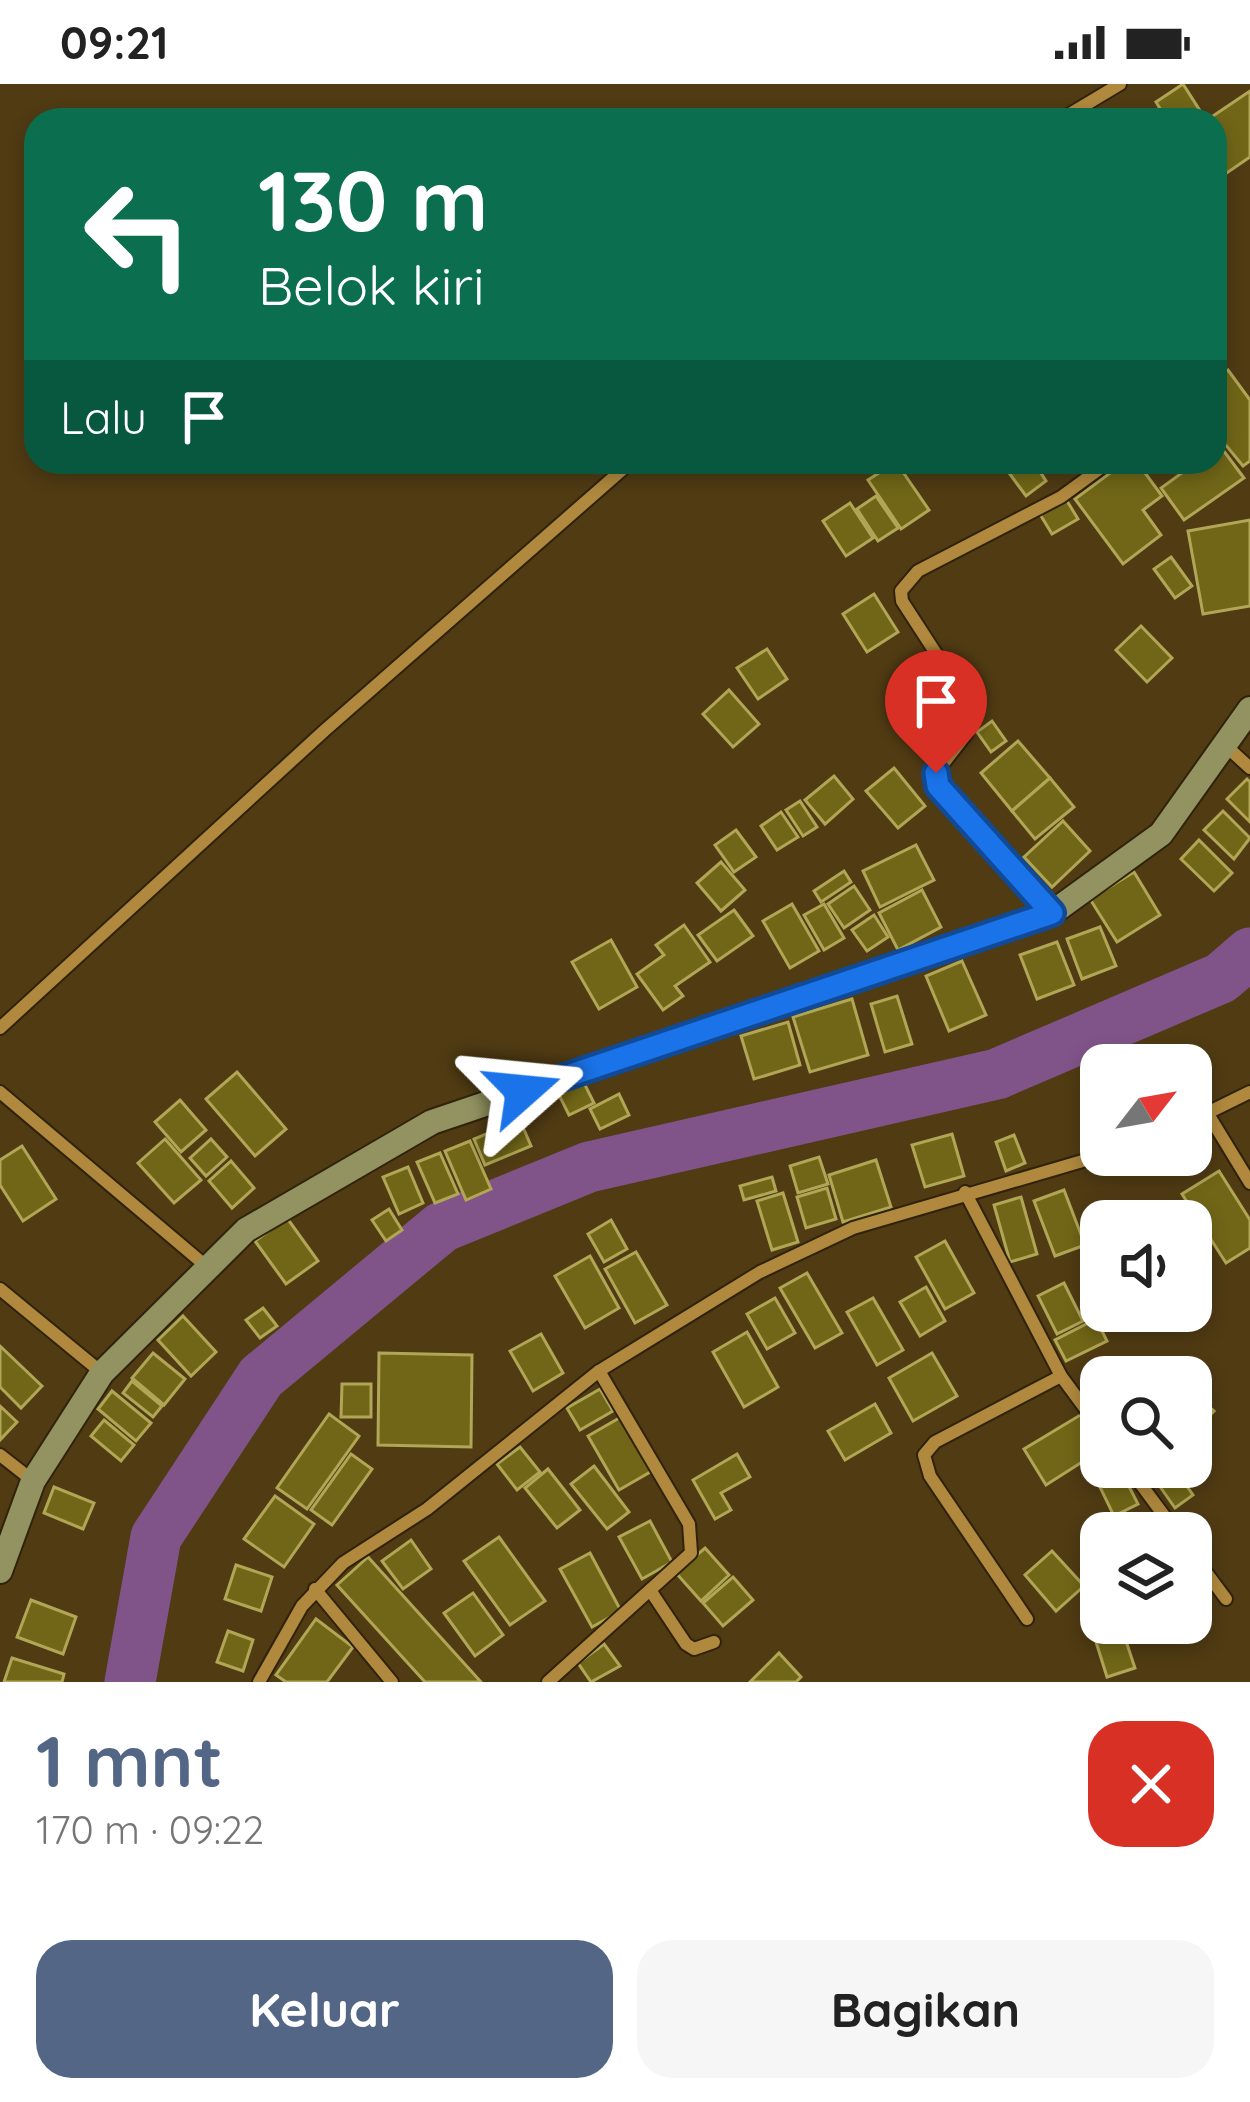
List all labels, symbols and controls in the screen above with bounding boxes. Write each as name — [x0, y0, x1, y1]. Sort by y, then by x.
text: 09:21 — [60, 14, 169, 70]
text: 130 m — [258, 147, 488, 252]
icon: left — [60, 156, 216, 312]
text: Belok kiri — [258, 251, 485, 319]
icon: arrive — [171, 384, 237, 450]
text: Lalu — [60, 389, 147, 445]
pin — [885, 650, 987, 773]
icon: arrive — [903, 668, 969, 734]
position arrow — [460, 1028, 586, 1154]
north arrow — [1080, 1044, 1212, 1176]
map controls — [1080, 1044, 1212, 1644]
button: sound — [1080, 1200, 1212, 1332]
button: search — [1080, 1356, 1212, 1488]
button: layers — [1080, 1512, 1212, 1644]
text: 1 mnt — [36, 1715, 223, 1805]
button: close — [1088, 1721, 1214, 1847]
text: 170 m · 09:22 — [36, 1805, 264, 1854]
button: Keluar — [36, 1940, 613, 2078]
button: Bagikan — [637, 1940, 1214, 2078]

